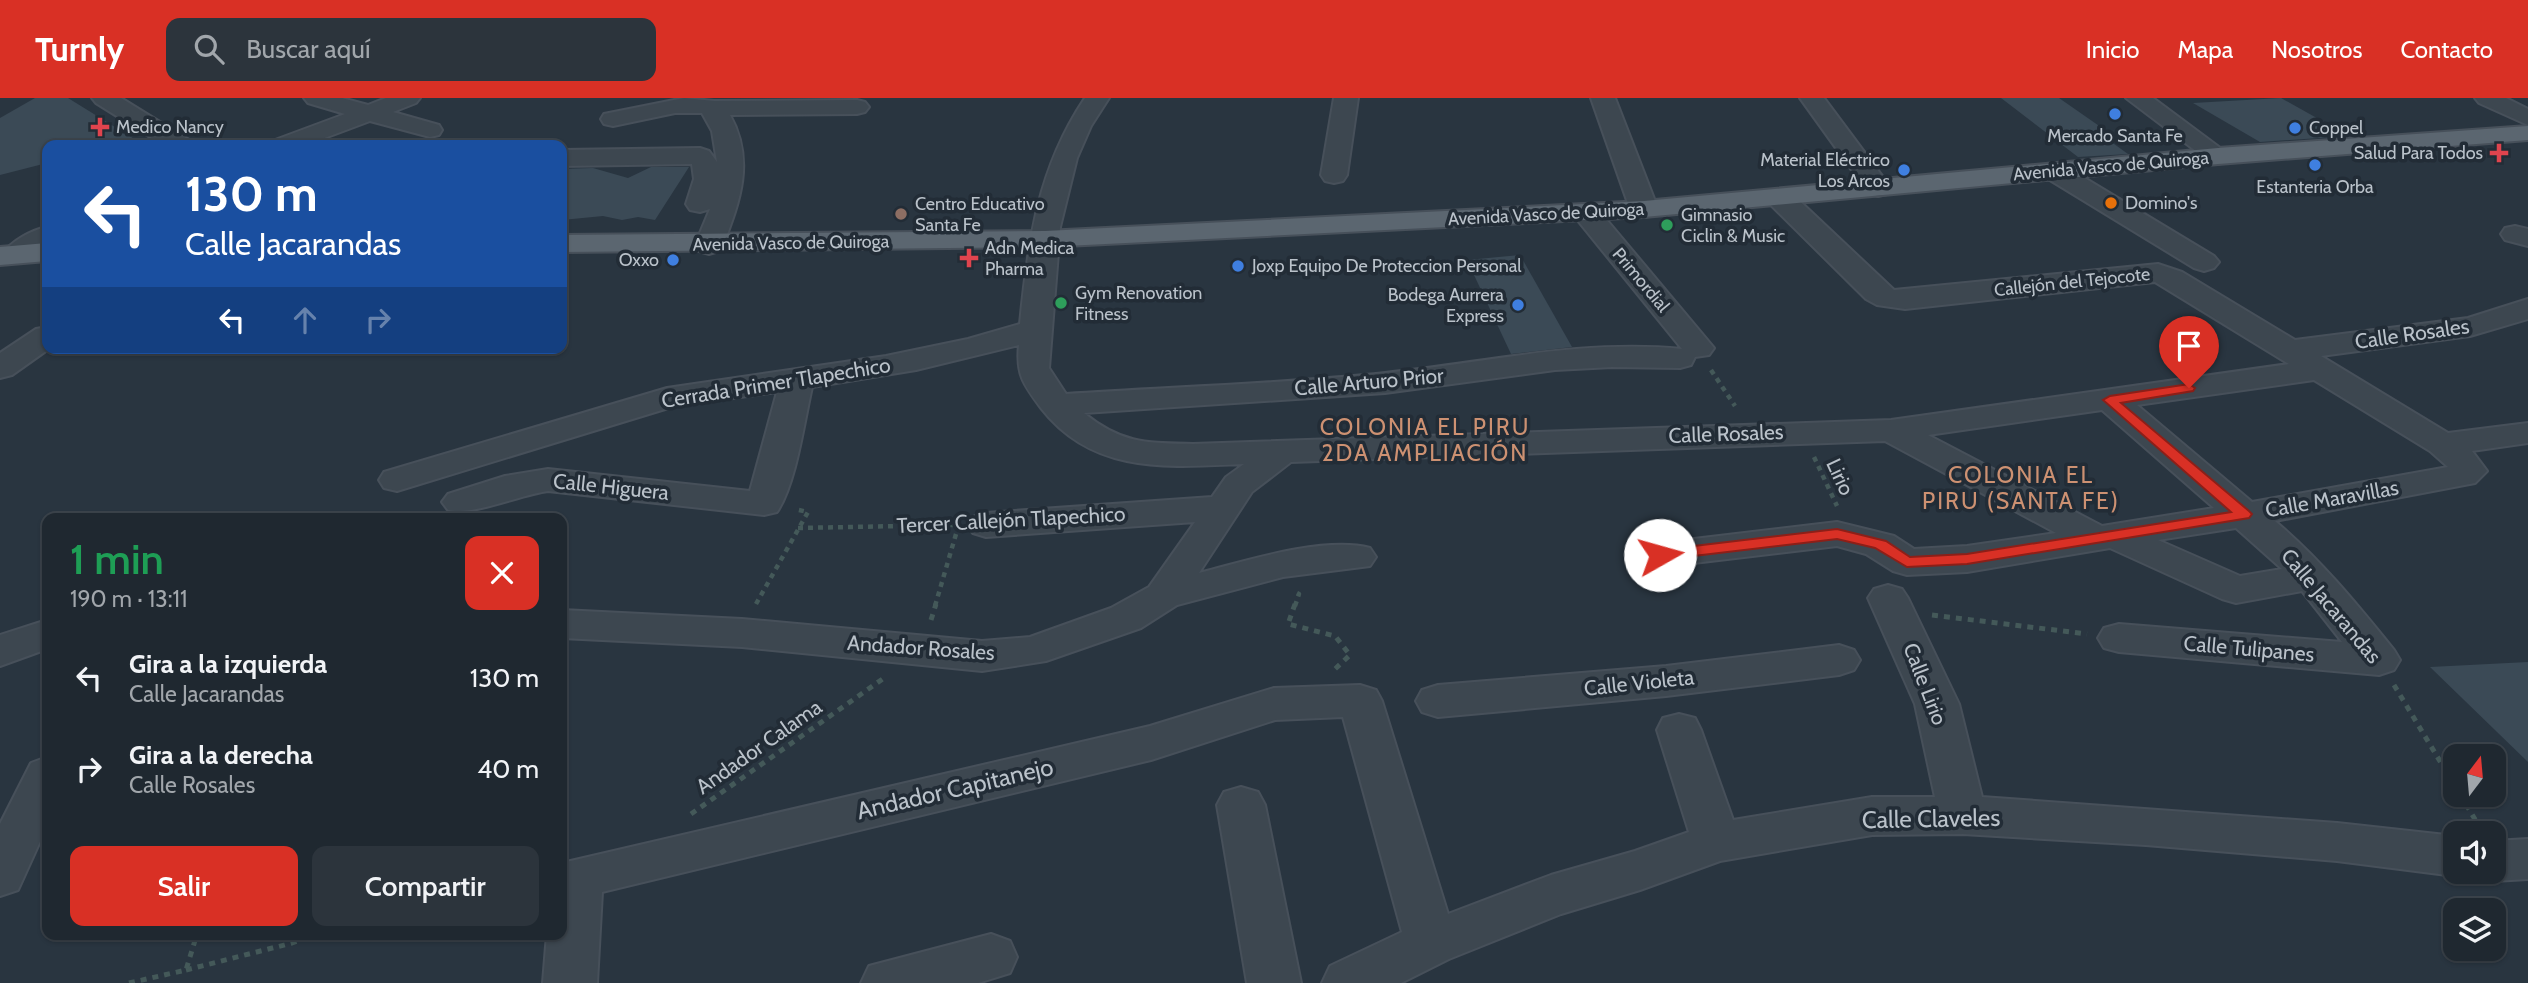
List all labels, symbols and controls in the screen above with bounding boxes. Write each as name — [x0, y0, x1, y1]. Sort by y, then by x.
search box — [166, 18, 656, 81]
text: Turnly — [35, 29, 124, 69]
icon: search — [190, 30, 228, 68]
text: Buscar aquí — [246, 33, 370, 65]
text: Inicio — [2086, 35, 2139, 64]
text: Mapa — [2177, 35, 2233, 64]
text: Nosotros — [2271, 35, 2362, 64]
text: Contacto — [2400, 35, 2493, 64]
marker: Mercado Santa Fe — [2107, 106, 2123, 122]
place label: Medico Nancy — [116, 116, 224, 138]
marker: Medico Nancy — [90, 117, 110, 137]
place label: Coppel — [2309, 117, 2364, 139]
marker: Coppel — [2287, 120, 2303, 136]
place label: Mercado Santa Fe — [2047, 125, 2183, 147]
place label: Salud Para Todos — [2354, 142, 2483, 164]
marker: Salud Para Todos — [2489, 143, 2509, 163]
street label: Avenida Vasco de Quiroga — [2012, 146, 2210, 186]
place label: Material Eléctrico Los Arcos — [1760, 149, 1890, 192]
marker: Estanteria Orba — [2307, 157, 2323, 173]
marker: Material Eléctrico Los Arcos — [1896, 162, 1912, 178]
text: 130 m — [185, 164, 318, 223]
icon: left — [70, 168, 161, 259]
place label: Estanteria Orba — [2256, 176, 2374, 198]
place label: Domino's — [2125, 192, 2197, 214]
place label: Centro Educativo Santa Fe — [915, 193, 1045, 236]
marker: Domino's — [2103, 195, 2119, 211]
street label: Avenida Vasco de Quiroga — [1447, 198, 1645, 230]
place label: Gimnasio Ciclin & Music — [1681, 204, 1785, 247]
marker: Centro Educativo Santa Fe — [893, 206, 909, 222]
marker: Gimnasio Ciclin & Music — [1659, 217, 1675, 233]
text: Calle Jacarandas — [185, 224, 401, 263]
street label: Avenida Vasco de Quiroga — [693, 230, 890, 256]
place label: Adn Medica Pharma — [985, 237, 1075, 280]
street label: Primordial — [1608, 243, 1675, 317]
marker: Adn Medica Pharma — [959, 248, 979, 268]
place label: Oxxo — [619, 249, 659, 271]
marker: Oxxo — [665, 252, 681, 268]
place label: Joxp Equipo De Proteccion Personal — [1251, 255, 1522, 277]
marker: Joxp Equipo De Proteccion Personal — [1230, 258, 1246, 274]
street label: Callejón del Tejocote — [1993, 263, 2151, 301]
place label: Gym Renovation Fitness — [1075, 282, 1202, 325]
place label: Bodega Aurrera Express — [1388, 284, 1504, 327]
marker: Gym Renovation Fitness — [1053, 295, 1069, 311]
marker: Bodega Aurrera Express — [1510, 297, 1526, 313]
icon: left — [213, 301, 251, 339]
icon: ahead — [286, 301, 324, 339]
icon: right — [359, 301, 397, 339]
street label: Calle Rosales — [2353, 313, 2471, 354]
pin — [2159, 316, 2219, 388]
icon: arrive — [2170, 327, 2208, 365]
street label: Cerrada Primer Tlapechico — [660, 352, 892, 413]
street label: Calle Arturo Prior — [1293, 362, 1445, 400]
district label: COLONIA EL PIRU 2DA AMPLIACIÓN — [1320, 413, 1530, 467]
street label: Calle Rosales — [1668, 419, 1784, 448]
street label: Lirio — [1821, 454, 1860, 499]
district label: COLONIA EL PIRU (SANTA FE) — [1922, 461, 2120, 515]
street label: Calle Higuera — [552, 468, 670, 505]
street label: Calle Maravillas — [2263, 474, 2401, 523]
street label: Tercer Callejón Tlapechico — [896, 501, 1126, 539]
position arrow — [1623, 518, 1697, 592]
text: 1 min — [70, 533, 164, 585]
button: close — [465, 536, 539, 610]
street label: Calle Jacarandas — [2276, 543, 2387, 668]
text: 190 m · 13:11 — [70, 585, 188, 613]
street label: Andador Rosales — [846, 630, 996, 665]
street label: Calle Tulipanes — [2183, 630, 2316, 667]
street label: Calle Lirio — [1898, 639, 1953, 728]
text: Gira a la izquierda — [129, 648, 327, 680]
icon: left — [70, 659, 108, 697]
text: 130 m — [470, 662, 539, 694]
street label: Calle Violeta — [1583, 664, 1695, 701]
text: Calle Jacarandas — [129, 680, 284, 708]
street label: Andador Calama — [691, 694, 826, 799]
text: Gira a la derecha — [129, 739, 313, 771]
north arrow — [2443, 744, 2506, 807]
map controls — [2443, 744, 2506, 961]
icon: right — [70, 750, 108, 788]
street label: Andador Capitanejo — [854, 752, 1056, 825]
text: 40 m — [477, 753, 539, 785]
text: Calle Rosales — [129, 771, 255, 799]
street label: Calle Claveles — [1862, 803, 2000, 834]
button: sound — [2443, 821, 2506, 884]
button: Salir — [70, 846, 298, 926]
button: Compartir — [312, 846, 539, 926]
button: layers — [2443, 898, 2506, 961]

